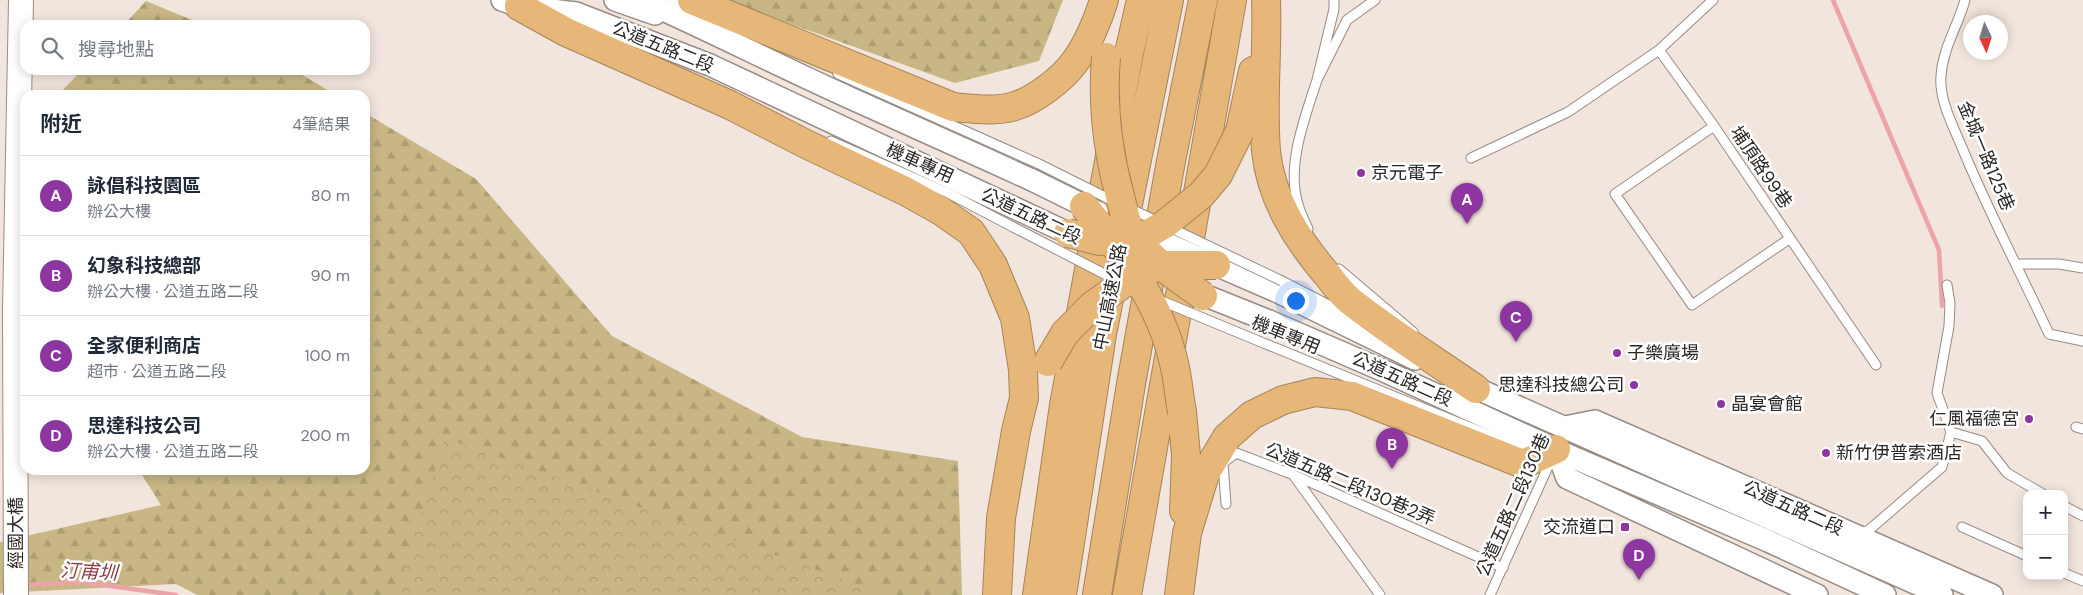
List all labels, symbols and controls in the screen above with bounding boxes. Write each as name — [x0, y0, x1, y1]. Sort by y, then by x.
north arrow — [1963, 15, 2008, 60]
street label: 公道五路二段 — [608, 16, 718, 78]
search box — [20, 20, 370, 75]
icon: search — [38, 34, 66, 62]
text: 搜尋地點 — [78, 37, 154, 62]
street label: 金城一路125巷 — [1952, 97, 2020, 215]
text: 附近 — [40, 110, 82, 138]
text: 4筆結果 — [292, 114, 350, 135]
street label: 埔頂路99巷 — [1725, 121, 1797, 213]
street label: 機車專用 — [882, 137, 958, 189]
place label: 京元電子 — [1371, 161, 1443, 185]
marker: 京元電子 — [1355, 167, 1367, 179]
text: 詠倡科技園區 — [87, 173, 201, 198]
street label: 公道五路二段 — [977, 182, 1085, 250]
pin: A — [1451, 183, 1483, 224]
text: A — [50, 185, 62, 206]
text: 80 m — [311, 185, 350, 206]
text: 辦公大樓 — [87, 201, 151, 222]
street label: 中山高速公路 — [1088, 242, 1132, 352]
text: 幻象科技總部 — [87, 253, 201, 278]
text: B — [51, 265, 61, 286]
text: 90 m — [310, 265, 350, 286]
text: 辦公大樓 · 公道五路二段 — [87, 281, 259, 302]
your location — [1283, 288, 1309, 314]
pin: C — [1500, 301, 1532, 342]
street label: 機車專用 — [1248, 310, 1324, 360]
text: 全家便利商店 — [87, 333, 201, 358]
place label: 子樂廣場 — [1627, 341, 1699, 365]
text: C — [50, 345, 62, 366]
text: 100 m — [305, 345, 350, 366]
street label: 公道五路二段 — [1348, 346, 1456, 412]
marker: 子樂廣場 — [1611, 347, 1623, 359]
text: 超市 · 公道五路二段 — [87, 361, 227, 382]
place label: 思達科技總公司 — [1498, 373, 1624, 397]
marker: 思達科技總公司 — [1628, 379, 1640, 391]
place label: 晶宴會館 — [1731, 392, 1803, 416]
marker: 晶宴會館 — [1715, 398, 1727, 410]
place label: 仁風福德宮 — [1929, 407, 2019, 431]
text: 思達科技公司 — [87, 413, 201, 438]
marker: 仁風福德宮 — [2023, 413, 2035, 425]
text: D — [50, 425, 62, 446]
text: 200 m — [301, 425, 350, 446]
pin: B — [1376, 428, 1408, 469]
street label: 公道五路二段130巷 — [1471, 430, 1555, 580]
street label: 公道五路二段130巷2弄 — [1261, 437, 1439, 531]
text: 辦公大樓 · 公道五路二段 — [87, 441, 259, 462]
place label: 新竹伊普索酒店 — [1836, 441, 1962, 465]
marker: 新竹伊普索酒店 — [1820, 447, 1832, 459]
street label: 公道五路二段 — [1739, 475, 1847, 541]
map controls — [2023, 490, 2068, 580]
button: + — [2023, 490, 2068, 535]
street label: 經國大橋 — [4, 497, 28, 569]
place label: 交流道口 — [1543, 515, 1615, 539]
marker: 交流道口 — [1619, 521, 1631, 533]
button: − — [2023, 535, 2068, 580]
pin: D — [1623, 539, 1655, 580]
water label: 汀甫圳 — [60, 558, 121, 586]

